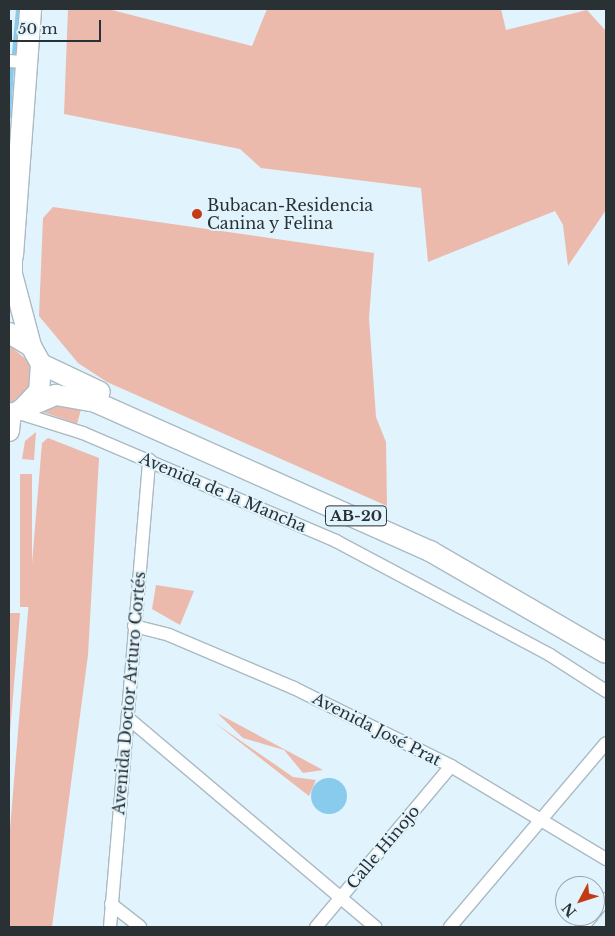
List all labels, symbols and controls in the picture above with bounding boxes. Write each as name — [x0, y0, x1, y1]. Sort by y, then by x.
scale bar — [12, 10, 104, 42]
text: 50 m — [18, 19, 58, 38]
place label: Bubacan-Residencia Canina y Felina — [207, 195, 373, 233]
marker: Bubacan-Residencia Canina y Felina — [191, 208, 203, 220]
street label: Avenida de la Mancha — [137, 448, 309, 536]
road number: AB-20 — [325, 504, 387, 528]
street label: Avenida Doctor Arturo Cortés — [109, 570, 149, 816]
street label: Avenida José Prat — [310, 688, 444, 770]
street label: Calle Hinojo — [343, 801, 423, 893]
north arrow — [555, 876, 605, 926]
text: N — [558, 899, 580, 921]

